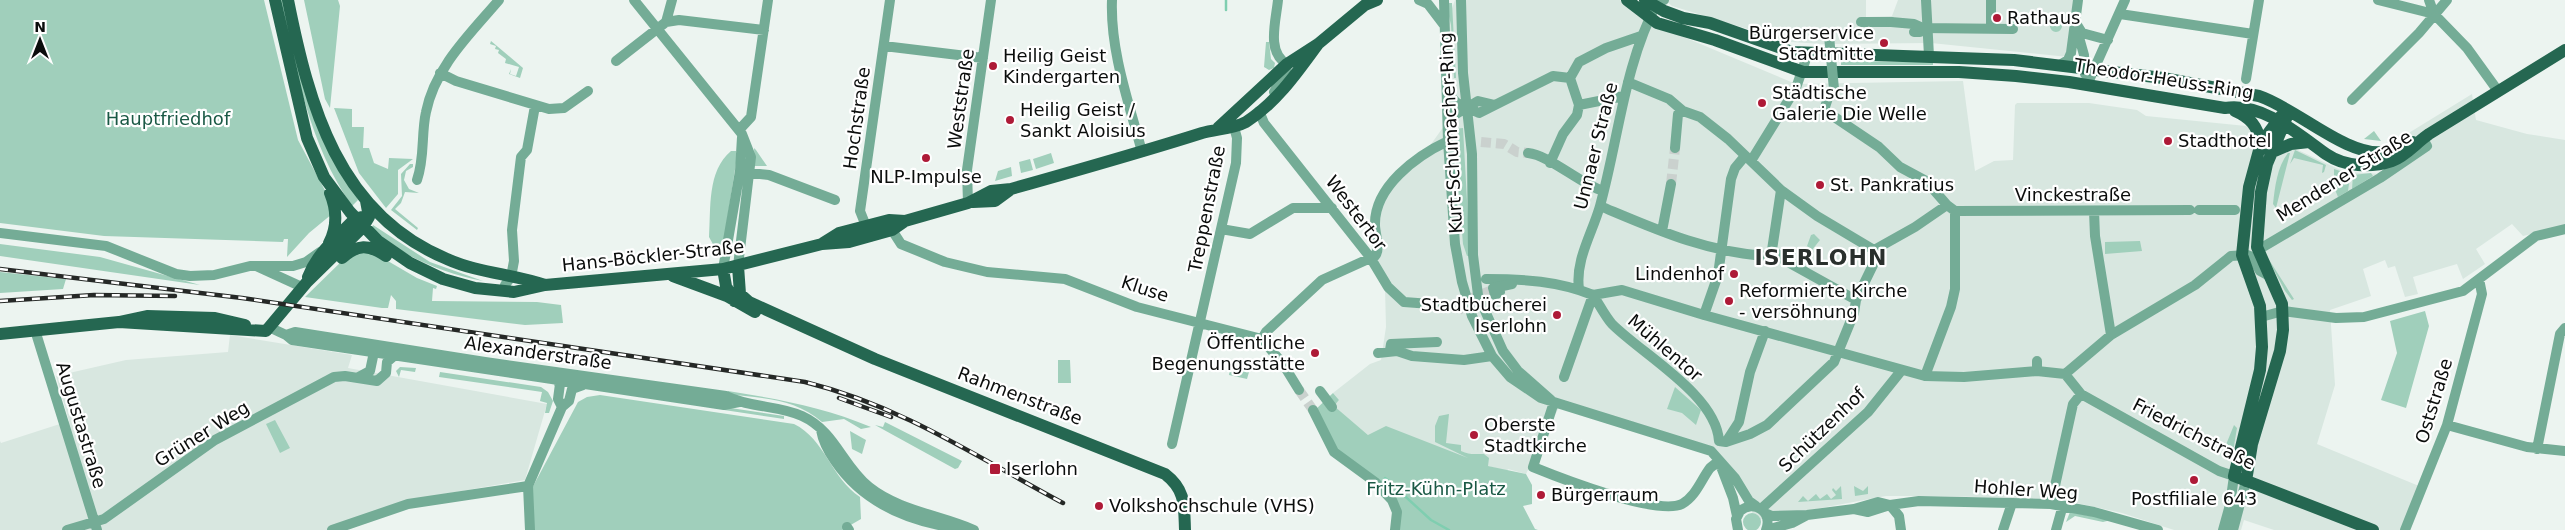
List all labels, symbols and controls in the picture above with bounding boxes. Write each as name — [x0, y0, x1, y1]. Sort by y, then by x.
place label: Rathaus — [2007, 7, 2080, 28]
marker: Rathaus — [1991, 12, 2003, 24]
north arrow — [15, 15, 65, 65]
text: N — [34, 19, 46, 35]
place label: Bürgerservice Stadtmitte — [1749, 22, 1874, 64]
street label: Kurt-Schumacher-Ring — [1435, 32, 1466, 234]
marker: Bürgerservice Stadtmitte — [1878, 37, 1890, 49]
place label: Heilig Geist Kindergarten — [1003, 45, 1120, 87]
street label: Weststraße — [943, 47, 978, 151]
street label: Theodor-Heuss-Ring — [2072, 54, 2255, 103]
marker: Heilig Geist Kindergarten — [987, 60, 999, 72]
street label: Hochstraße — [839, 65, 874, 170]
street label: Unnaer Straße — [1570, 80, 1621, 212]
place label: Städtische Galerie Die Welle — [1772, 82, 1927, 124]
marker: Städtische Galerie Die Welle — [1756, 97, 1768, 109]
place label: Heilig Geist / Sankt Aloisius — [1020, 99, 1146, 141]
park label: Hauptfriedhof — [106, 108, 231, 129]
marker: Heilig Geist / Sankt Aloisius — [1004, 114, 1016, 126]
street label: Mendener Straße — [2272, 125, 2415, 226]
place label: Stadthotel — [2178, 130, 2272, 151]
marker: Stadthotel — [2162, 135, 2174, 147]
street label: Treppenstraße — [1184, 144, 1229, 275]
marker: NLP-Impulse — [920, 152, 932, 164]
place label: NLP-Impulse — [870, 166, 982, 187]
street label: Westertor — [1321, 171, 1392, 255]
place label: St. Pankratius — [1830, 174, 1954, 195]
marker: St. Pankratius — [1814, 179, 1826, 191]
street label: Vinckestraße — [2015, 184, 2131, 205]
street label: Hans-Böckler-Straße — [561, 235, 745, 276]
district label: ISERLOHN — [1755, 245, 1887, 270]
place label: Lindenhof — [1635, 263, 1725, 284]
marker: Lindenhof — [1728, 268, 1740, 280]
street label: Kluse — [1119, 271, 1172, 306]
place label: Reformierte Kirche - versöhnung — [1739, 280, 1907, 322]
place label: Stadtbücherei Iserlohn — [1421, 294, 1547, 336]
marker: Reformierte Kirche - versöhnung — [1723, 295, 1735, 307]
marker: Stadtbücherei Iserlohn — [1551, 309, 1563, 321]
street label: Mühlentor — [1624, 310, 1707, 386]
street label: Alexanderstraße — [463, 332, 613, 373]
place label: Öffentliche Begenungsstätte — [1151, 332, 1305, 374]
marker: Öffentliche Begenungsstätte — [1309, 347, 1321, 359]
street label: Oststraße — [2411, 356, 2456, 446]
street label: Augustastraße — [52, 359, 111, 491]
street label: Rahmenstraße — [955, 362, 1085, 429]
street label: Schützenhof — [1774, 383, 1870, 476]
street label: Friedrichstraße — [2129, 394, 2259, 474]
street label: Grüner Weg — [151, 396, 253, 471]
place label: Oberste Stadtkirche — [1484, 414, 1587, 456]
marker: Oberste Stadtkirche — [1468, 429, 1480, 441]
place label: Iserlohn — [1006, 458, 1078, 479]
marker: Iserlohn — [988, 462, 1002, 476]
marker: Postfiliale 643 — [2188, 474, 2200, 486]
street label: Hohler Weg — [1973, 475, 2079, 504]
park label: Fritz-Kühn-Platz — [1366, 478, 1506, 499]
place label: Bürgerraum — [1551, 484, 1659, 505]
place label: Postfiliale 643 — [2131, 488, 2257, 509]
marker: Bürgerraum — [1535, 489, 1547, 501]
place label: Volkshochschule (VHS) — [1109, 495, 1315, 516]
marker: Volkshochschule (VHS) — [1093, 500, 1105, 512]

